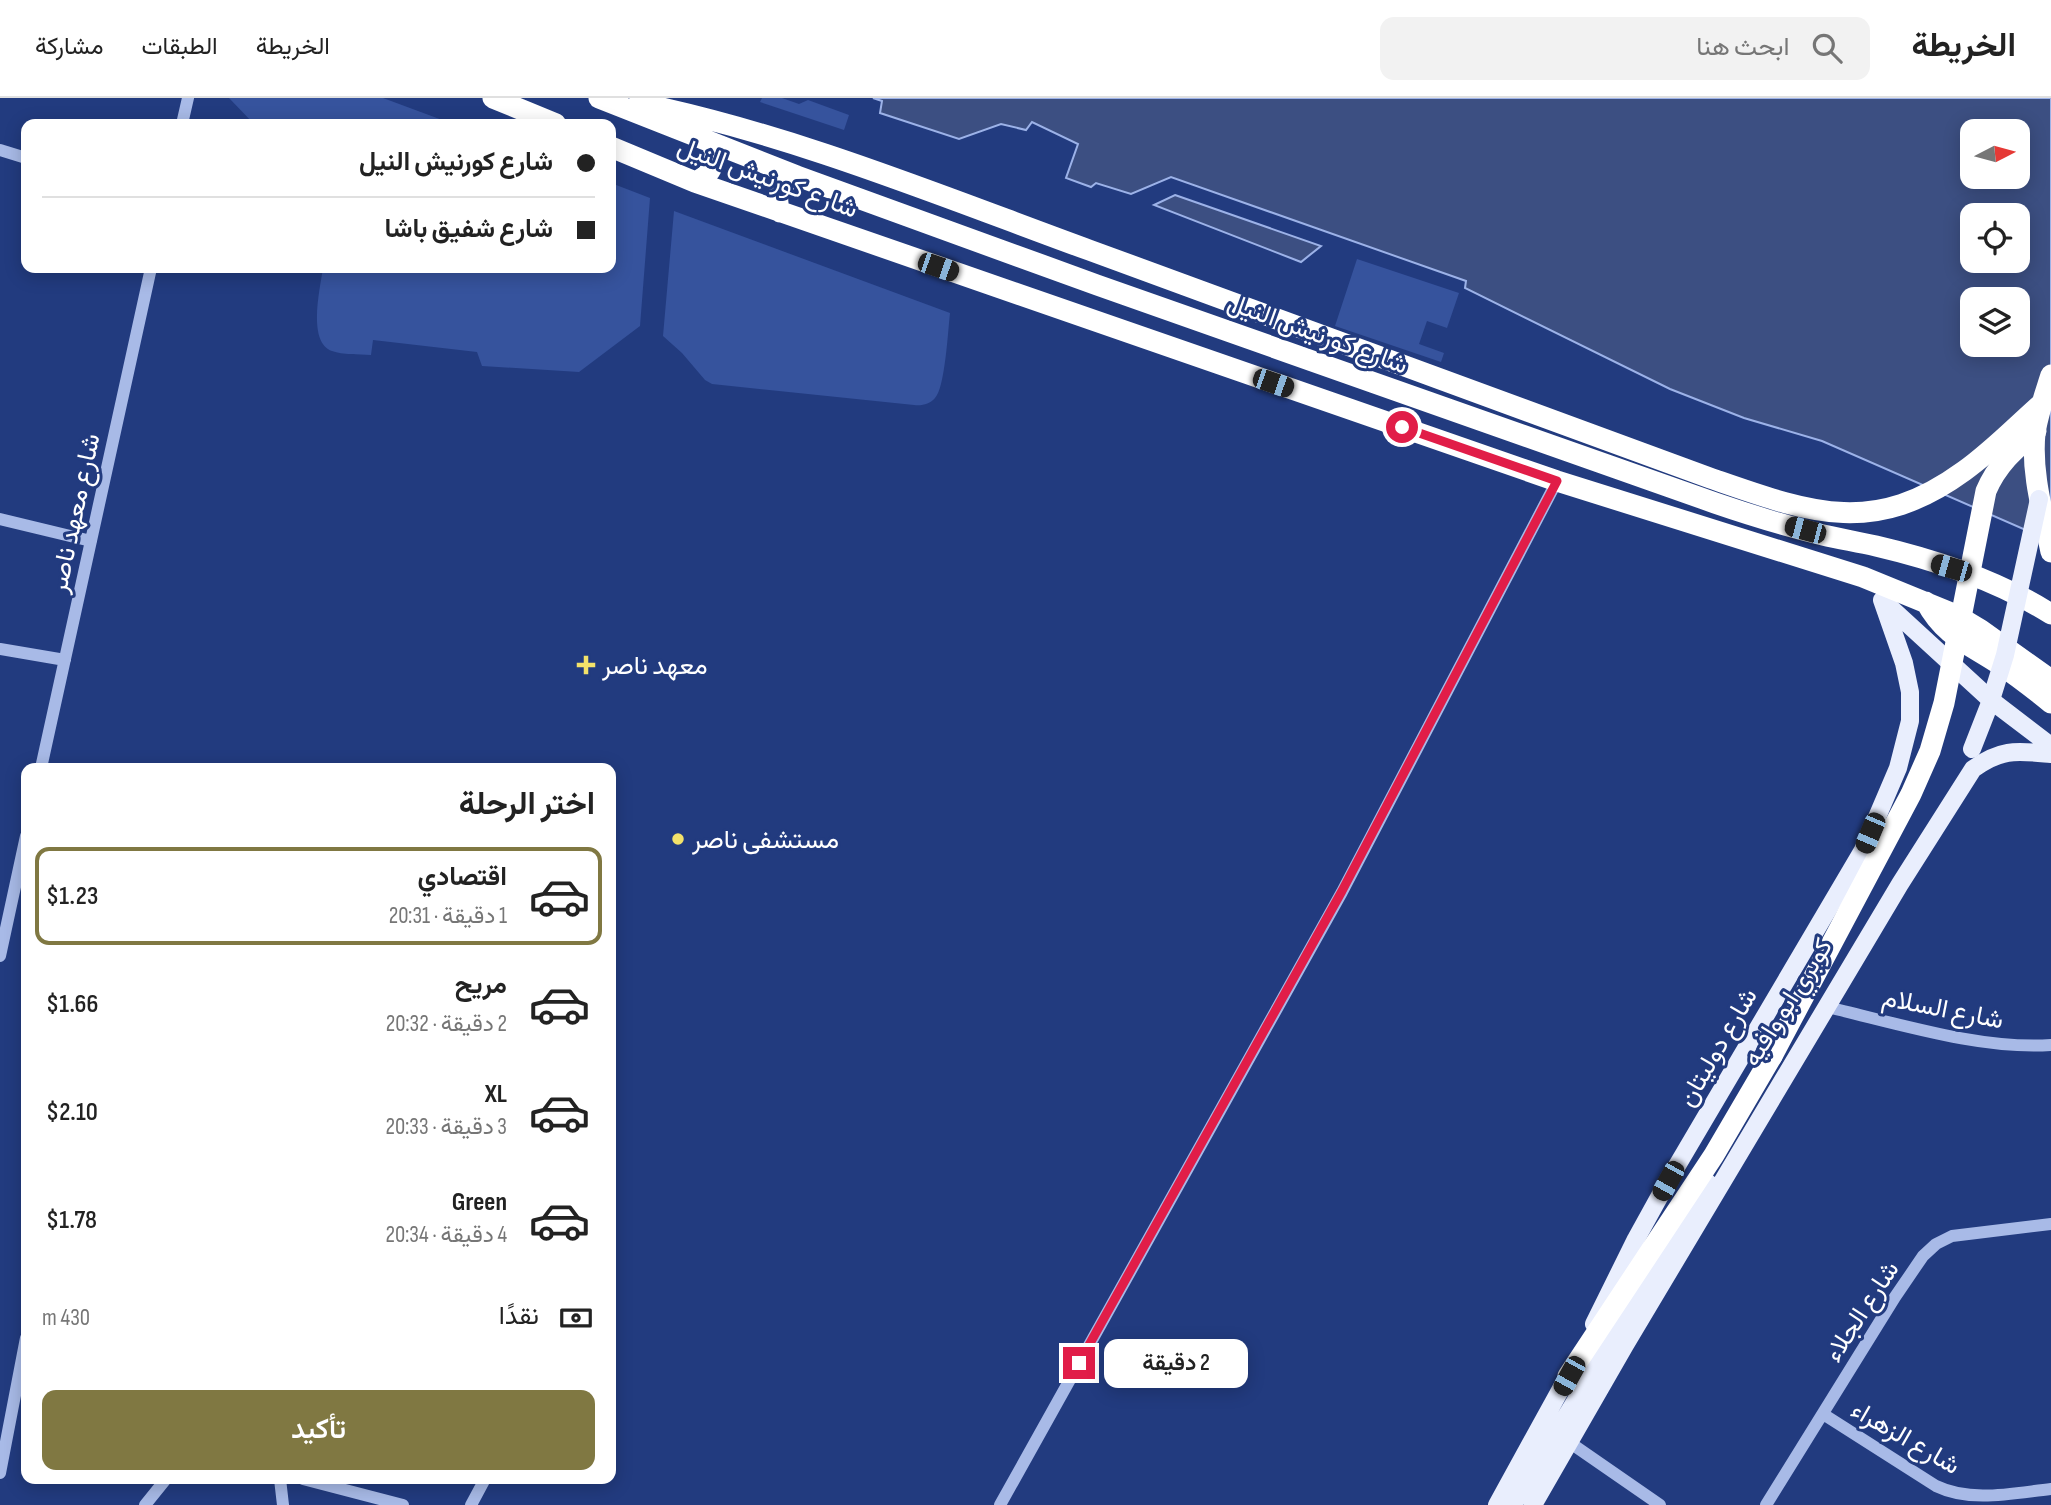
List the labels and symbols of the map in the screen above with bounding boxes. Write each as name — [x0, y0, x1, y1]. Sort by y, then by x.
north arrow — [1960, 119, 2030, 189]
street label: شارع كورنيش النيل — [673, 131, 862, 226]
car — [915, 250, 962, 284]
street label: شارع كورنيش النيل — [1223, 287, 1412, 382]
car — [1250, 366, 1297, 400]
route start — [1386, 411, 1418, 443]
street label: شارع معهد ناصر — [43, 431, 108, 597]
car — [1782, 514, 1829, 546]
car — [1928, 552, 1975, 584]
place label: معهد ناصر — [601, 651, 708, 682]
marker: معهد ناصر — [576, 655, 596, 675]
car — [1853, 810, 1888, 856]
place label: مستشفى ناصر — [691, 825, 839, 856]
marker: مستشفى ناصر — [670, 831, 686, 847]
street label: كوبري ابو وافيه — [1737, 933, 1843, 1075]
street label: شارع دوليتان — [1672, 983, 1766, 1113]
street label: شارع السلام — [1879, 983, 2006, 1037]
car — [1649, 1158, 1688, 1204]
street label: شارع الجلاء — [1818, 1256, 1907, 1369]
callout: 2 دقيقة — [1104, 1338, 1247, 1388]
route end — [1063, 1347, 1095, 1379]
car — [1550, 1353, 1589, 1399]
street label: شارع الزهراء — [1845, 1395, 1965, 1483]

